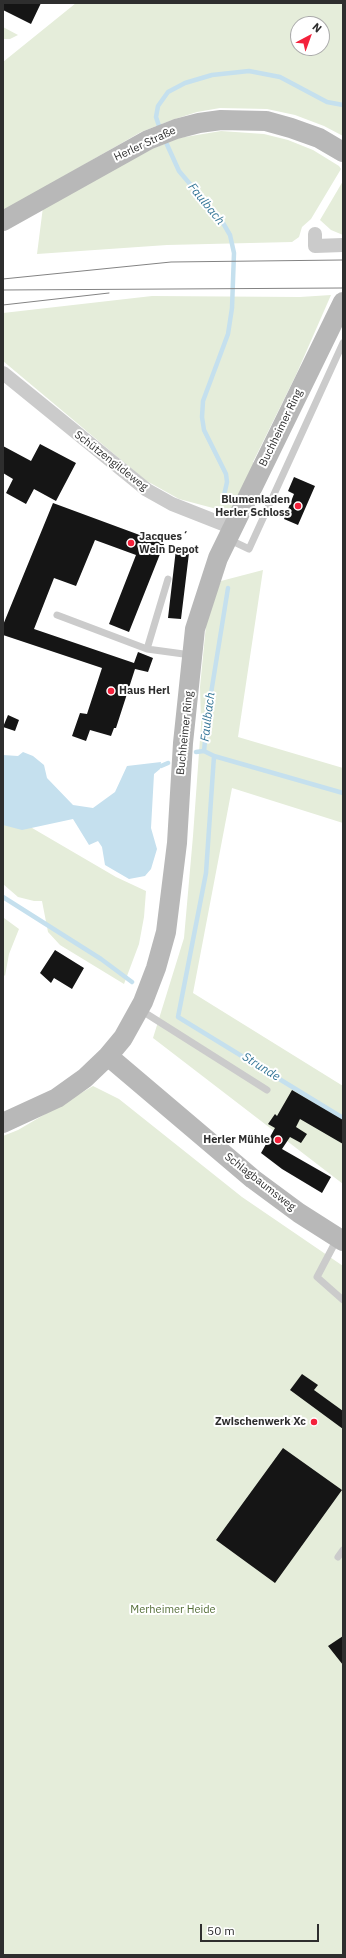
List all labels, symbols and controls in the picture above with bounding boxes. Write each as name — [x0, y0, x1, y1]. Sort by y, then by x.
north arrow — [290, 16, 330, 56]
text: N — [310, 20, 325, 36]
street label: Herler Straße — [112, 124, 178, 164]
water label: Faulbach — [185, 180, 227, 228]
street label: Buchheimer Ring — [257, 387, 305, 469]
street label: Schützengildeweg — [72, 428, 150, 494]
place label: Blumenladen Herler Schloss — [215, 493, 290, 519]
marker: Blumenladen Herler Schloss — [293, 501, 303, 511]
place label: Jacques´ Wein Depot — [139, 530, 199, 556]
marker: Jacques´ Wein Depot — [126, 538, 136, 548]
place label: Haus Herl — [119, 684, 170, 698]
marker: Haus Herl — [106, 686, 116, 696]
street label: Buchheimer Ring — [174, 690, 196, 776]
water label: Faulbach — [198, 692, 218, 742]
water label: Strunde — [239, 1050, 283, 1084]
place label: Herler Mühle — [203, 1133, 270, 1147]
marker: Herler Mühle — [273, 1135, 283, 1145]
street label: Schlagbaumsweg — [222, 1150, 298, 1214]
place label: Zwischenwerk Xc — [215, 1415, 306, 1429]
marker: Zwischenwerk Xc — [309, 1417, 319, 1427]
park label: Merheimer Heide — [130, 1603, 216, 1617]
scale bar — [202, 1916, 321, 1942]
text: 50 m — [207, 1923, 235, 1938]

